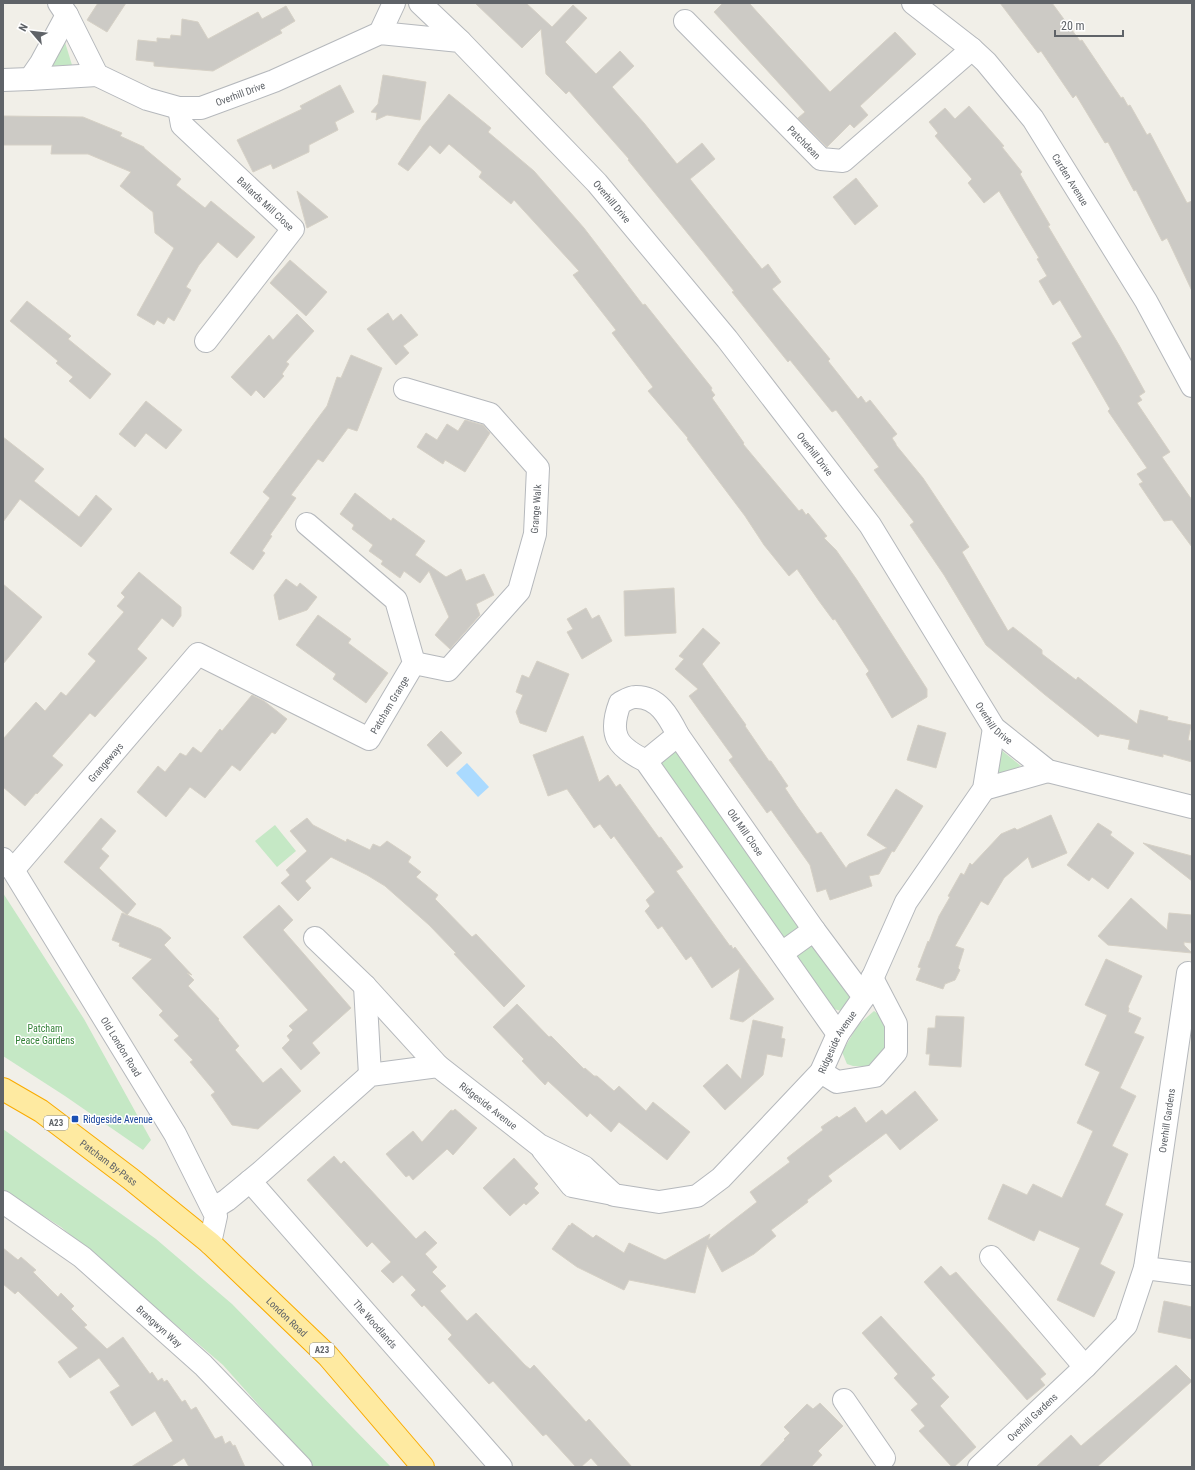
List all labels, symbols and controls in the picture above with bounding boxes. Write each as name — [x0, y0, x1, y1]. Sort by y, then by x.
north arrow — [12, 12, 52, 52]
scale bar — [1055, 12, 1123, 38]
text: 20 m — [1061, 19, 1085, 33]
text: N — [16, 21, 31, 34]
street label: Overhill Drive — [214, 79, 267, 108]
street label: Patchdean — [786, 123, 823, 161]
street label: Carden Avenue — [1050, 152, 1091, 208]
street label: Ballards Mill Close — [235, 174, 297, 233]
street label: Overhill Drive — [591, 178, 633, 225]
street label: Overhill Drive — [795, 430, 836, 478]
street label: Grange Walk — [529, 484, 543, 534]
street label: Patcham Grange — [368, 674, 411, 736]
street label: Overhill Drive — [974, 700, 1015, 746]
street label: Grangeways — [86, 740, 125, 784]
street label: Old Mill Close — [726, 807, 766, 858]
street label: Ridgeside Avenue — [816, 1008, 858, 1075]
street label: Old London Road — [99, 1015, 144, 1078]
park label: Patcham Peace Gardens — [15, 1023, 75, 1046]
street label: Ridgeside Avenue — [458, 1080, 520, 1132]
street label: Overhill Gardens — [1156, 1087, 1177, 1153]
marker: Ridgeside Avenue — [70, 1114, 80, 1124]
place label: Ridgeside Avenue — [83, 1114, 153, 1125]
road number: A23 — [44, 1116, 68, 1130]
street label: Patcham By-Pass — [78, 1137, 140, 1188]
street label: London Road — [264, 1295, 310, 1339]
street label: The Woodlands — [351, 1297, 400, 1351]
street label: Brangwyn Way — [134, 1303, 184, 1349]
road number: A23 — [310, 1343, 334, 1357]
street label: Overhill Gardens — [1005, 1390, 1060, 1443]

